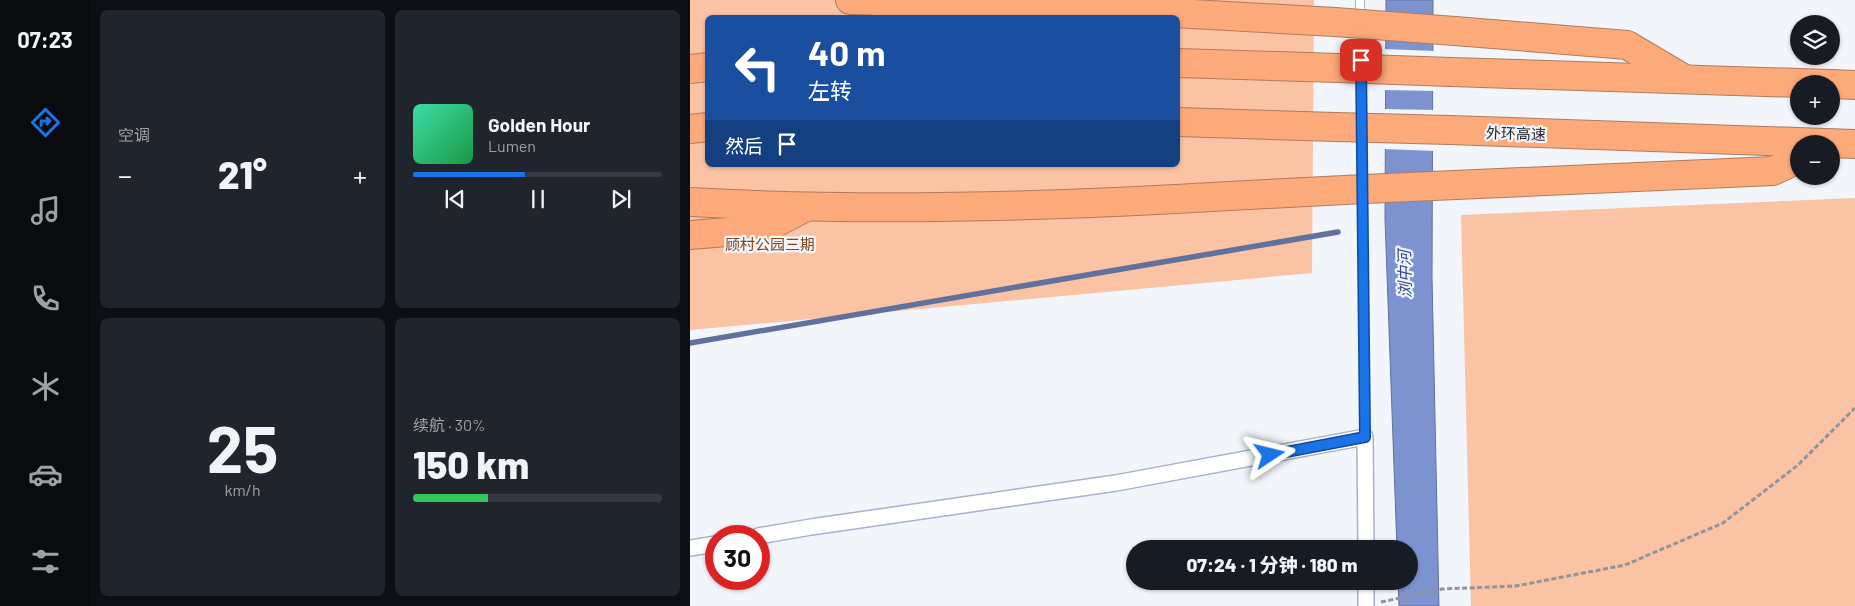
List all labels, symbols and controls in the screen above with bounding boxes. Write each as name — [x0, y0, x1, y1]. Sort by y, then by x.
map controls — [1790, 15, 1840, 185]
button: layers — [1790, 15, 1840, 65]
text: 07:23 — [17, 26, 73, 52]
text: 40 m — [808, 31, 885, 73]
icon: left — [725, 35, 790, 100]
pin — [1340, 39, 1382, 81]
icon: arrive — [1347, 46, 1375, 74]
button: + — [1790, 75, 1840, 125]
text: 左转 — [808, 77, 852, 103]
icon: directions — [28, 105, 63, 140]
text: Golden Hour — [488, 113, 590, 136]
street label: 外环高速 — [1486, 123, 1546, 143]
text: 空调 — [118, 125, 150, 144]
icon: arrive — [773, 130, 801, 158]
text: 然后 — [725, 134, 763, 157]
button: − — [1790, 135, 1840, 185]
text: Lumen — [488, 136, 536, 155]
text: 21° — [218, 151, 267, 197]
text: − — [118, 158, 132, 192]
text: + — [353, 158, 367, 192]
icon: previous — [441, 185, 469, 213]
icon: pause — [524, 185, 552, 213]
icon: next — [607, 185, 635, 213]
icon: music — [28, 193, 63, 228]
park label: 顾村公园三期 — [725, 235, 815, 253]
water label: 浏中河 — [1394, 247, 1414, 298]
icon: phone — [28, 281, 63, 316]
icon: climate — [28, 369, 63, 404]
text: 25 — [207, 408, 278, 486]
text: 续航 · 30% — [413, 415, 486, 434]
position arrow — [1243, 428, 1295, 480]
text: 150 km — [413, 441, 529, 487]
icon: car — [28, 457, 63, 492]
text: km/h — [224, 480, 261, 499]
speed limit sign: 30 — [705, 525, 770, 590]
icon: filters — [28, 544, 63, 579]
text: 07:24 · 1 分钟 · 180 m — [1187, 553, 1357, 576]

